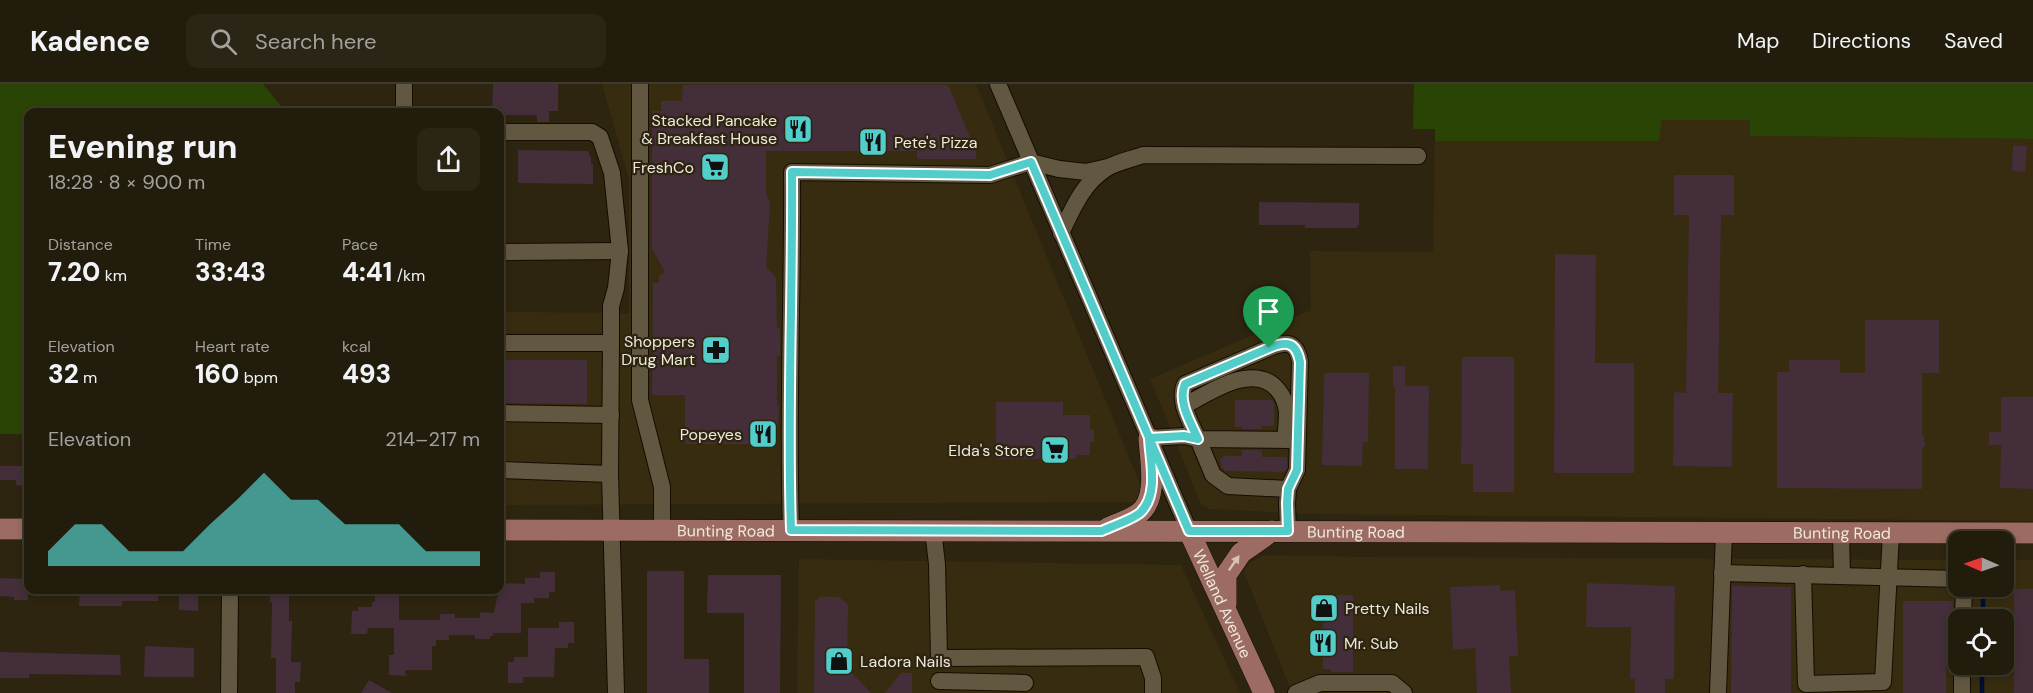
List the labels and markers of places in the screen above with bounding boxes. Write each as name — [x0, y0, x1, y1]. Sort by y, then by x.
place label: Stacked Pancake & Breakfast House — [641, 110, 777, 149]
restaurant icon: Stacked Pancake & Breakfast House — [782, 113, 814, 145]
restaurant icon: Pete's Pizza — [857, 126, 889, 158]
place label: Pete's Pizza — [894, 132, 977, 153]
supermarket icon: FreshCo — [699, 151, 731, 183]
place label: FreshCo — [633, 157, 694, 178]
pin — [1243, 286, 1294, 348]
place label: Shoppers Drug Mart — [621, 331, 695, 370]
pharmacy icon: Shoppers Drug Mart — [700, 334, 732, 366]
restaurant icon: Popeyes — [747, 418, 779, 450]
place label: Popeyes — [680, 424, 742, 445]
supermarket icon: Elda's Store — [1039, 434, 1071, 466]
place label: Elda's Store — [948, 440, 1034, 461]
shop icon: Pretty Nails — [1308, 592, 1340, 624]
place label: Pretty Nails — [1345, 598, 1430, 619]
restaurant icon: Mr. Sub — [1307, 627, 1339, 659]
place label: Mr. Sub — [1344, 633, 1399, 654]
shop icon: Ladora Nails — [823, 645, 855, 677]
place label: Ladora Nails — [860, 651, 951, 672]

